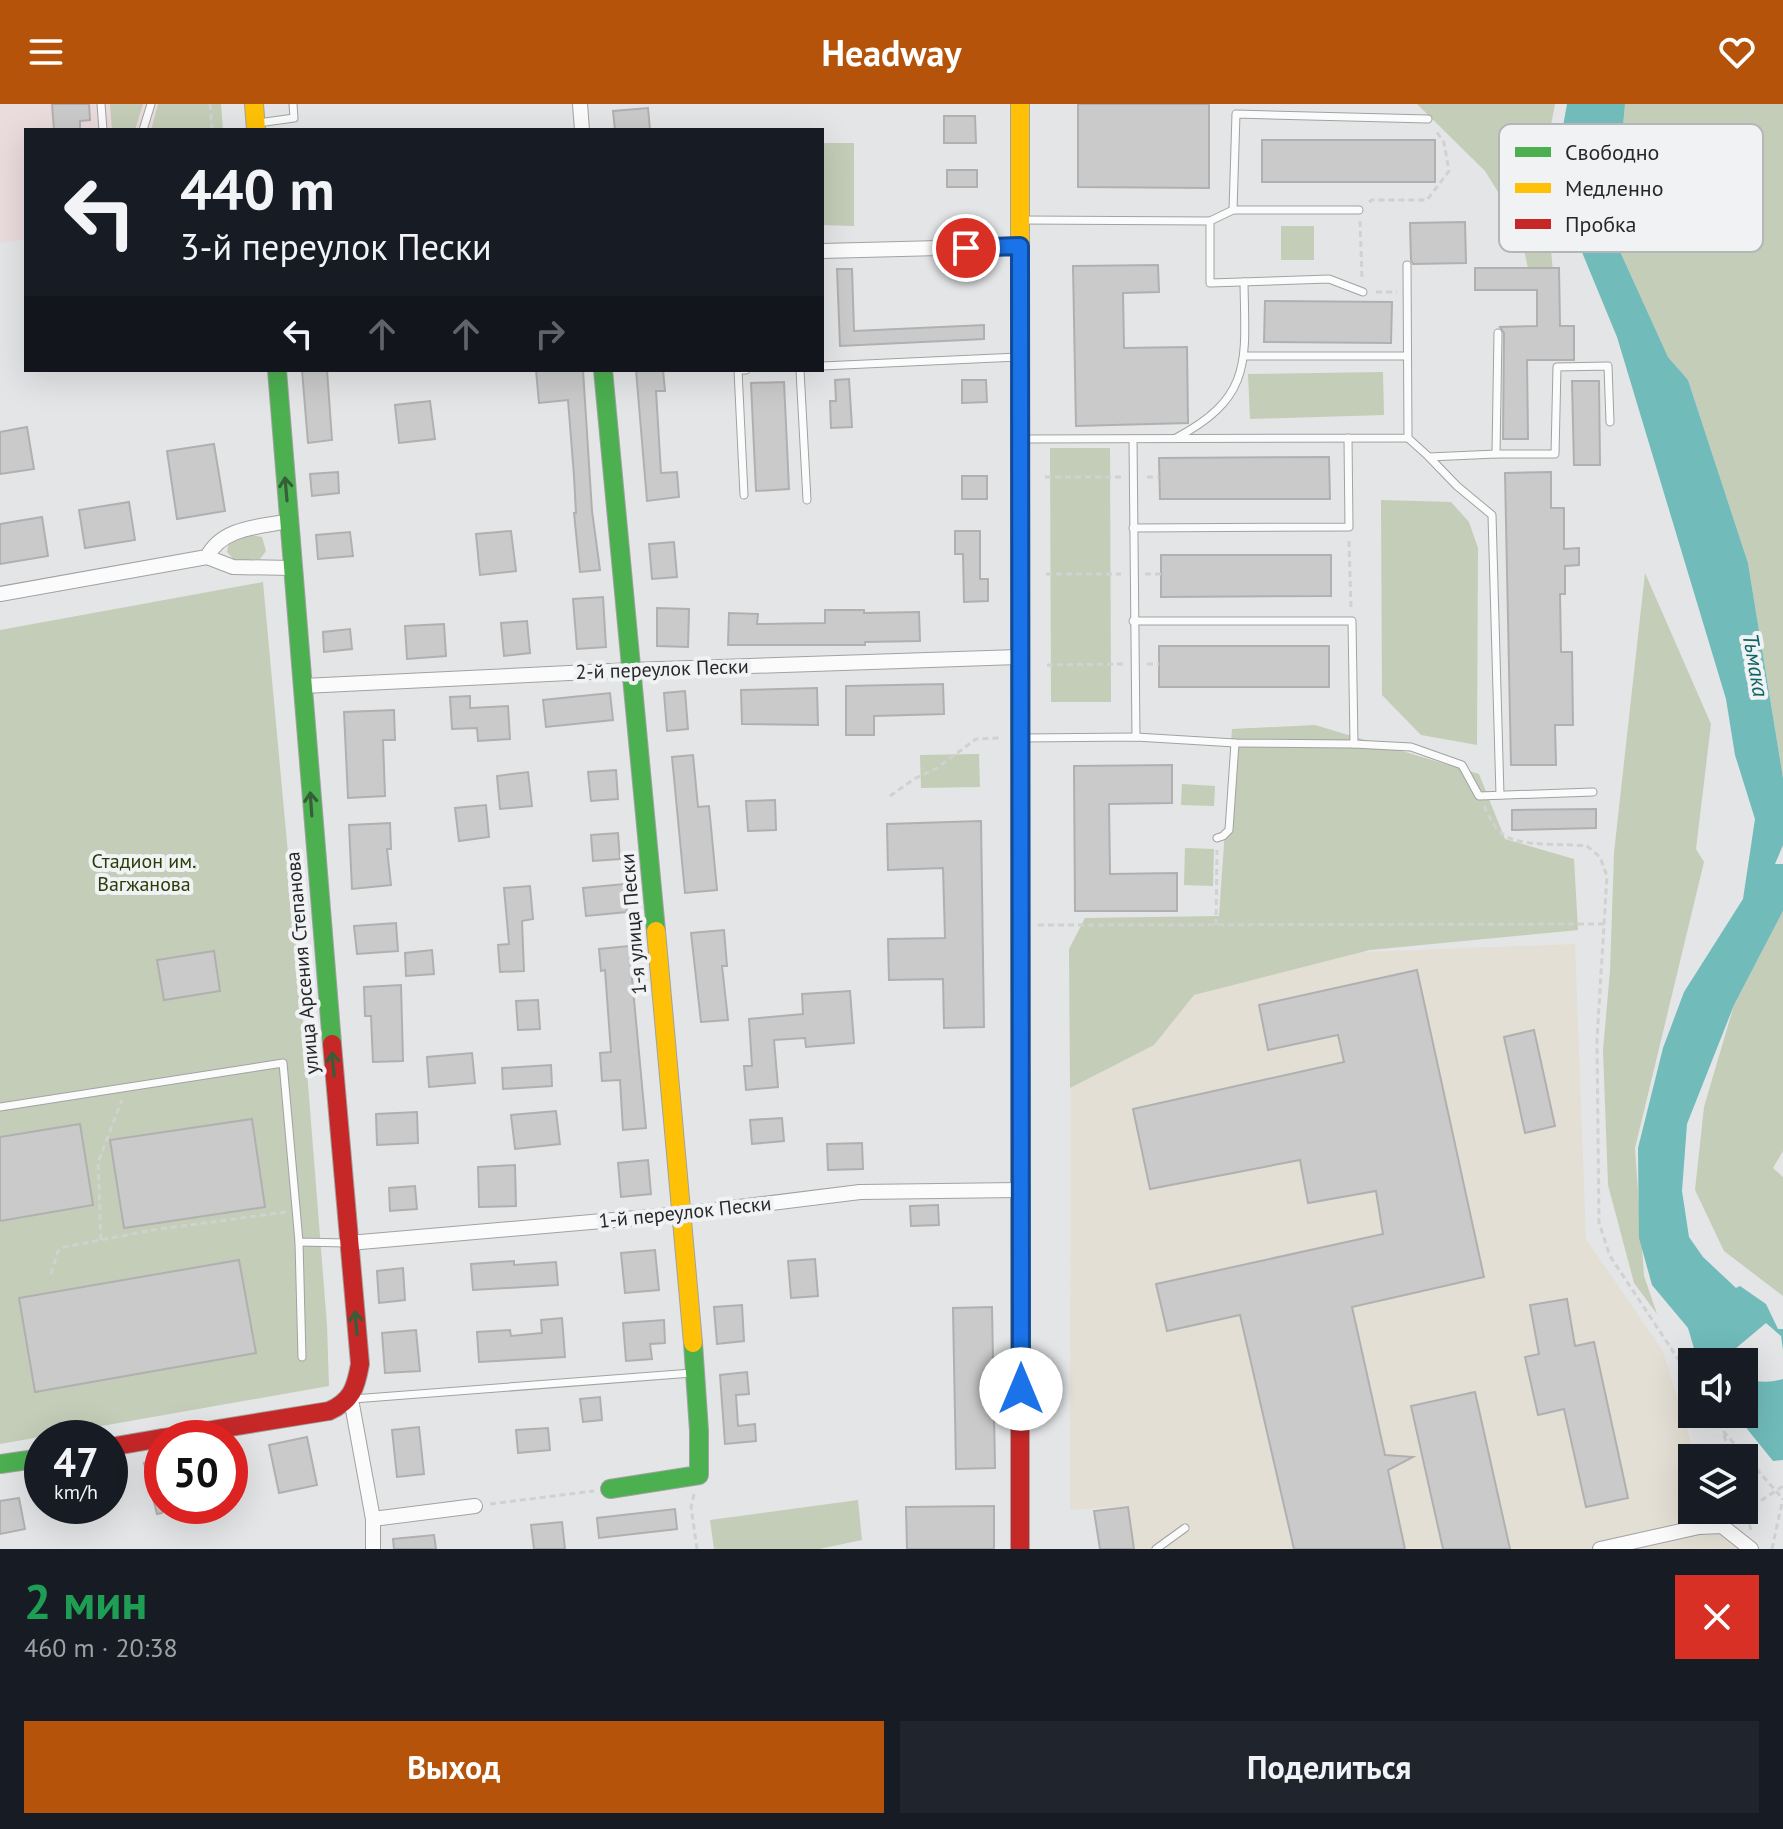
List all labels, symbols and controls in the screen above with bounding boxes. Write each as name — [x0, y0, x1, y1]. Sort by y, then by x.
text: Headway — [821, 29, 962, 76]
icon: menu — [24, 30, 68, 74]
icon: heart — [1715, 30, 1759, 74]
legend — [1499, 124, 1763, 252]
text: Свободно — [1565, 138, 1659, 166]
text: 440 m — [180, 153, 335, 225]
icon: left — [48, 160, 152, 264]
text: Медленно — [1565, 174, 1663, 202]
text: Пробка — [1565, 210, 1636, 238]
pin — [932, 214, 1000, 282]
text: 3-й переулок Пески — [180, 223, 492, 270]
icon: arrive — [944, 226, 988, 270]
icon: left — [276, 312, 320, 356]
icon: ahead — [360, 312, 404, 356]
icon: ahead — [444, 312, 488, 356]
icon: right — [528, 312, 572, 356]
one-way arrow — [279, 477, 294, 503]
water label: Тьмака — [1737, 631, 1775, 699]
street label: 2-й переулок Пески — [575, 653, 749, 685]
one-way arrow — [303, 792, 318, 818]
park label: Стадион им. Вагжанова — [92, 848, 196, 897]
street label: улица Арсения Степанова — [279, 851, 325, 1075]
street label: 1-я улица Пески — [614, 852, 652, 996]
one-way arrow — [325, 1051, 340, 1078]
street label: 1-й переулок Пески — [598, 1190, 772, 1234]
one-way arrow — [348, 1310, 363, 1337]
position arrow — [979, 1347, 1063, 1431]
map controls — [1678, 1348, 1758, 1524]
button: sound — [1678, 1348, 1758, 1428]
speed limit sign: 50 — [144, 1420, 248, 1524]
text: 47 — [53, 1436, 99, 1488]
button: layers — [1678, 1444, 1758, 1524]
text: km/h — [54, 1479, 98, 1505]
text: 2 мин — [24, 1570, 147, 1632]
button: close — [1675, 1575, 1759, 1659]
text: 460 m · 20:38 — [24, 1631, 178, 1664]
button: Выход — [24, 1721, 884, 1813]
button: Поделиться — [900, 1721, 1759, 1813]

